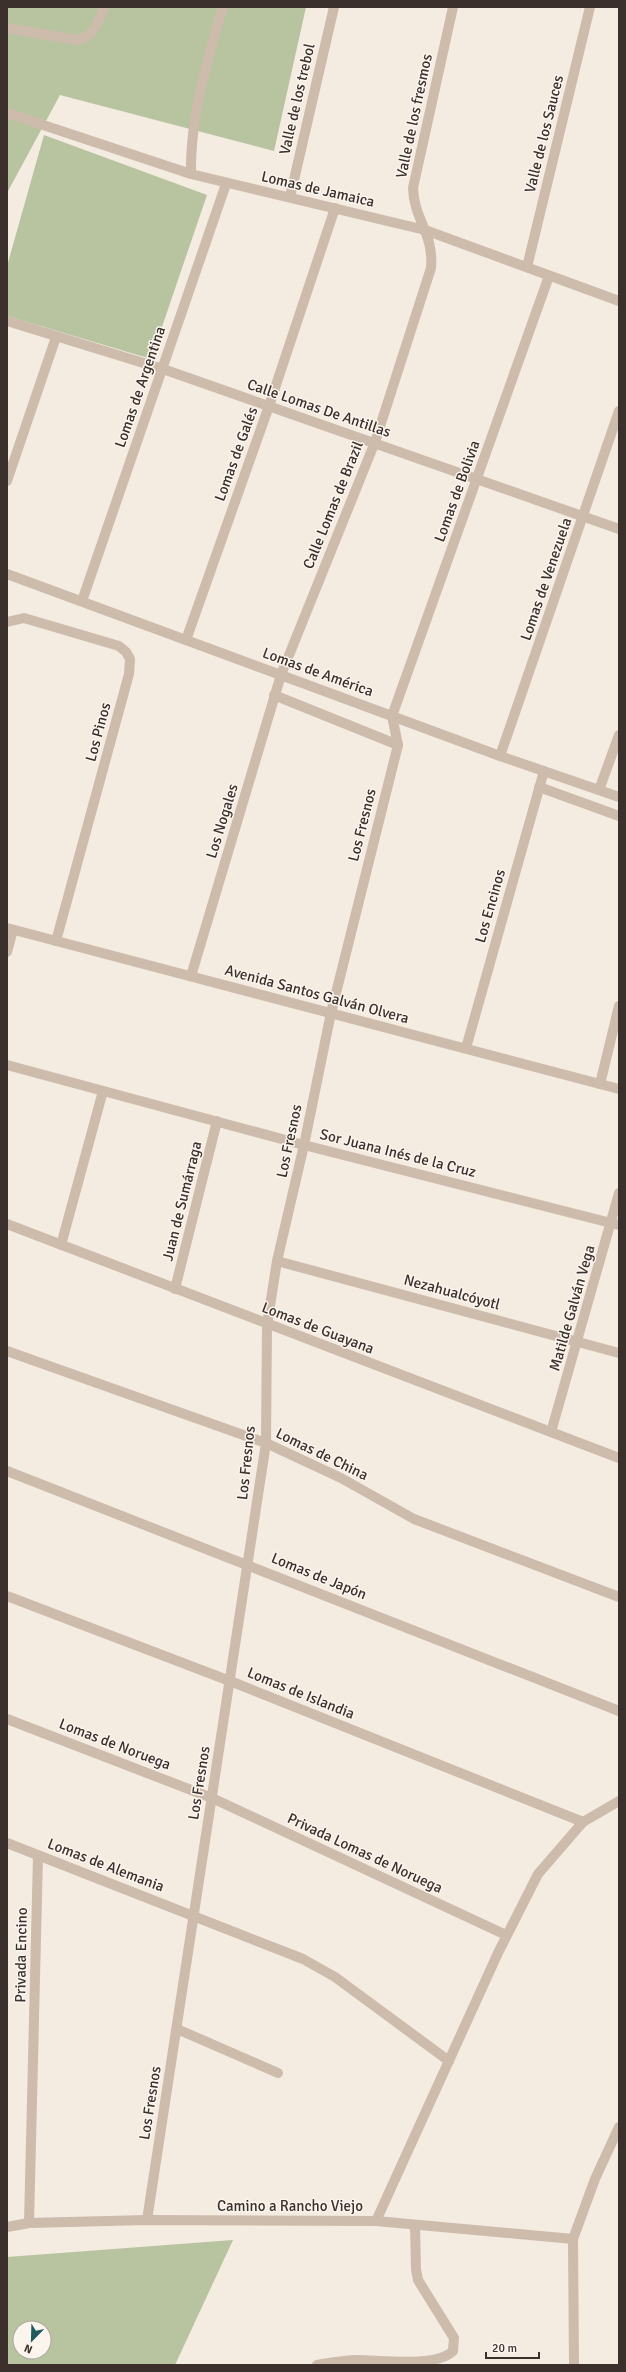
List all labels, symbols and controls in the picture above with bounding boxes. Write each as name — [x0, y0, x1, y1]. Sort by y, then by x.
street label: Valle de los trebol — [275, 42, 319, 156]
street label: Valle de los fresmos — [392, 52, 436, 180]
street label: Valle de los Sauces — [521, 73, 567, 195]
street label: Lomas de Jamaica — [260, 167, 376, 211]
street label: Lomas de Argentina — [111, 324, 169, 450]
street label: Calle Lomas De Antillas — [245, 375, 394, 441]
street label: Lomas de Galés — [211, 404, 262, 504]
street label: Calle Lomas de Brazil — [299, 438, 367, 572]
street label: Lomas de Bolivia — [430, 438, 484, 544]
street label: Lomas de Venezuela — [517, 515, 575, 643]
street label: Lomas de América — [260, 644, 376, 700]
street label: Los Pinos — [82, 700, 115, 763]
street label: Los Nogales — [202, 781, 242, 860]
street label: Los Fresnos — [344, 786, 380, 863]
street label: Los Encinos — [471, 867, 509, 945]
street label: Avenida Santos Galván Olvera — [223, 961, 411, 1027]
street label: Los Fresnos — [272, 1102, 306, 1179]
street label: Sor Juana Inés de la Cruz — [318, 1125, 478, 1181]
street label: Juan de Sumárraga — [158, 1139, 206, 1263]
street label: Matilde Galván Vega — [545, 1243, 599, 1373]
street label: Nezahualcóyotl — [402, 1271, 502, 1313]
street label: Lomas de Guayana — [259, 1298, 377, 1358]
street label: Lomas de China — [273, 1424, 371, 1484]
street label: Los Fresnos — [233, 1425, 259, 1501]
street label: Lomas de Japón — [269, 1549, 369, 1603]
street label: Lomas de Islandia — [245, 1663, 357, 1723]
street label: Lomas de Noruega — [57, 1714, 173, 1774]
street label: Los Fresnos — [184, 1744, 214, 1821]
street label: Privada Lomas de Noruega — [284, 1809, 446, 1897]
street label: Lomas de Alemania — [45, 1834, 167, 1896]
street label: Privada Encino — [11, 1907, 31, 2003]
street label: Los Fresnos — [135, 2064, 165, 2141]
street label: Camino a Rancho Viejo — [217, 2197, 363, 2215]
north arrow — [12, 2320, 52, 2360]
scale bar — [486, 2334, 539, 2360]
text: N — [22, 2341, 34, 2356]
text: 20 m — [492, 2341, 517, 2356]

